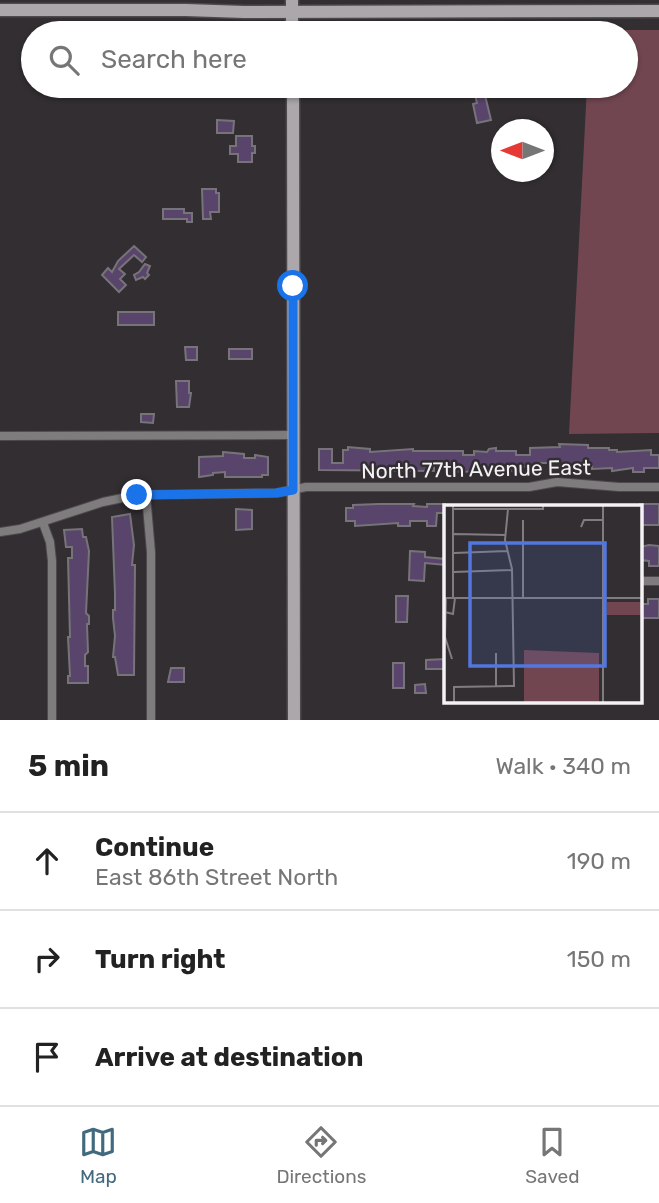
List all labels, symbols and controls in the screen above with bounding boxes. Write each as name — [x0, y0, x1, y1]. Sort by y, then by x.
search box — [21, 21, 638, 98]
icon: search — [45, 41, 83, 79]
text: Search here — [101, 44, 247, 75]
north arrow — [491, 119, 554, 182]
route start — [277, 270, 308, 301]
street label: North 77th Avenue East — [361, 454, 591, 484]
route end — [121, 479, 152, 510]
inset map — [444, 505, 642, 702]
text: 5 min — [28, 748, 109, 784]
text: Walk · 340 m — [496, 752, 631, 780]
text: Continue — [95, 832, 214, 863]
icon: ahead — [28, 842, 66, 880]
text: 190 m — [567, 847, 631, 875]
text: East 86th Street North — [95, 863, 338, 891]
icon: right — [28, 940, 66, 978]
text: Turn right — [95, 944, 225, 975]
text: 150 m — [567, 945, 631, 973]
icon: arrive — [28, 1038, 66, 1076]
text: Arrive at destination — [95, 1042, 363, 1073]
tab: Map — [79, 1123, 117, 1188]
tab: Directions — [276, 1123, 366, 1188]
tab: Saved — [525, 1123, 580, 1188]

